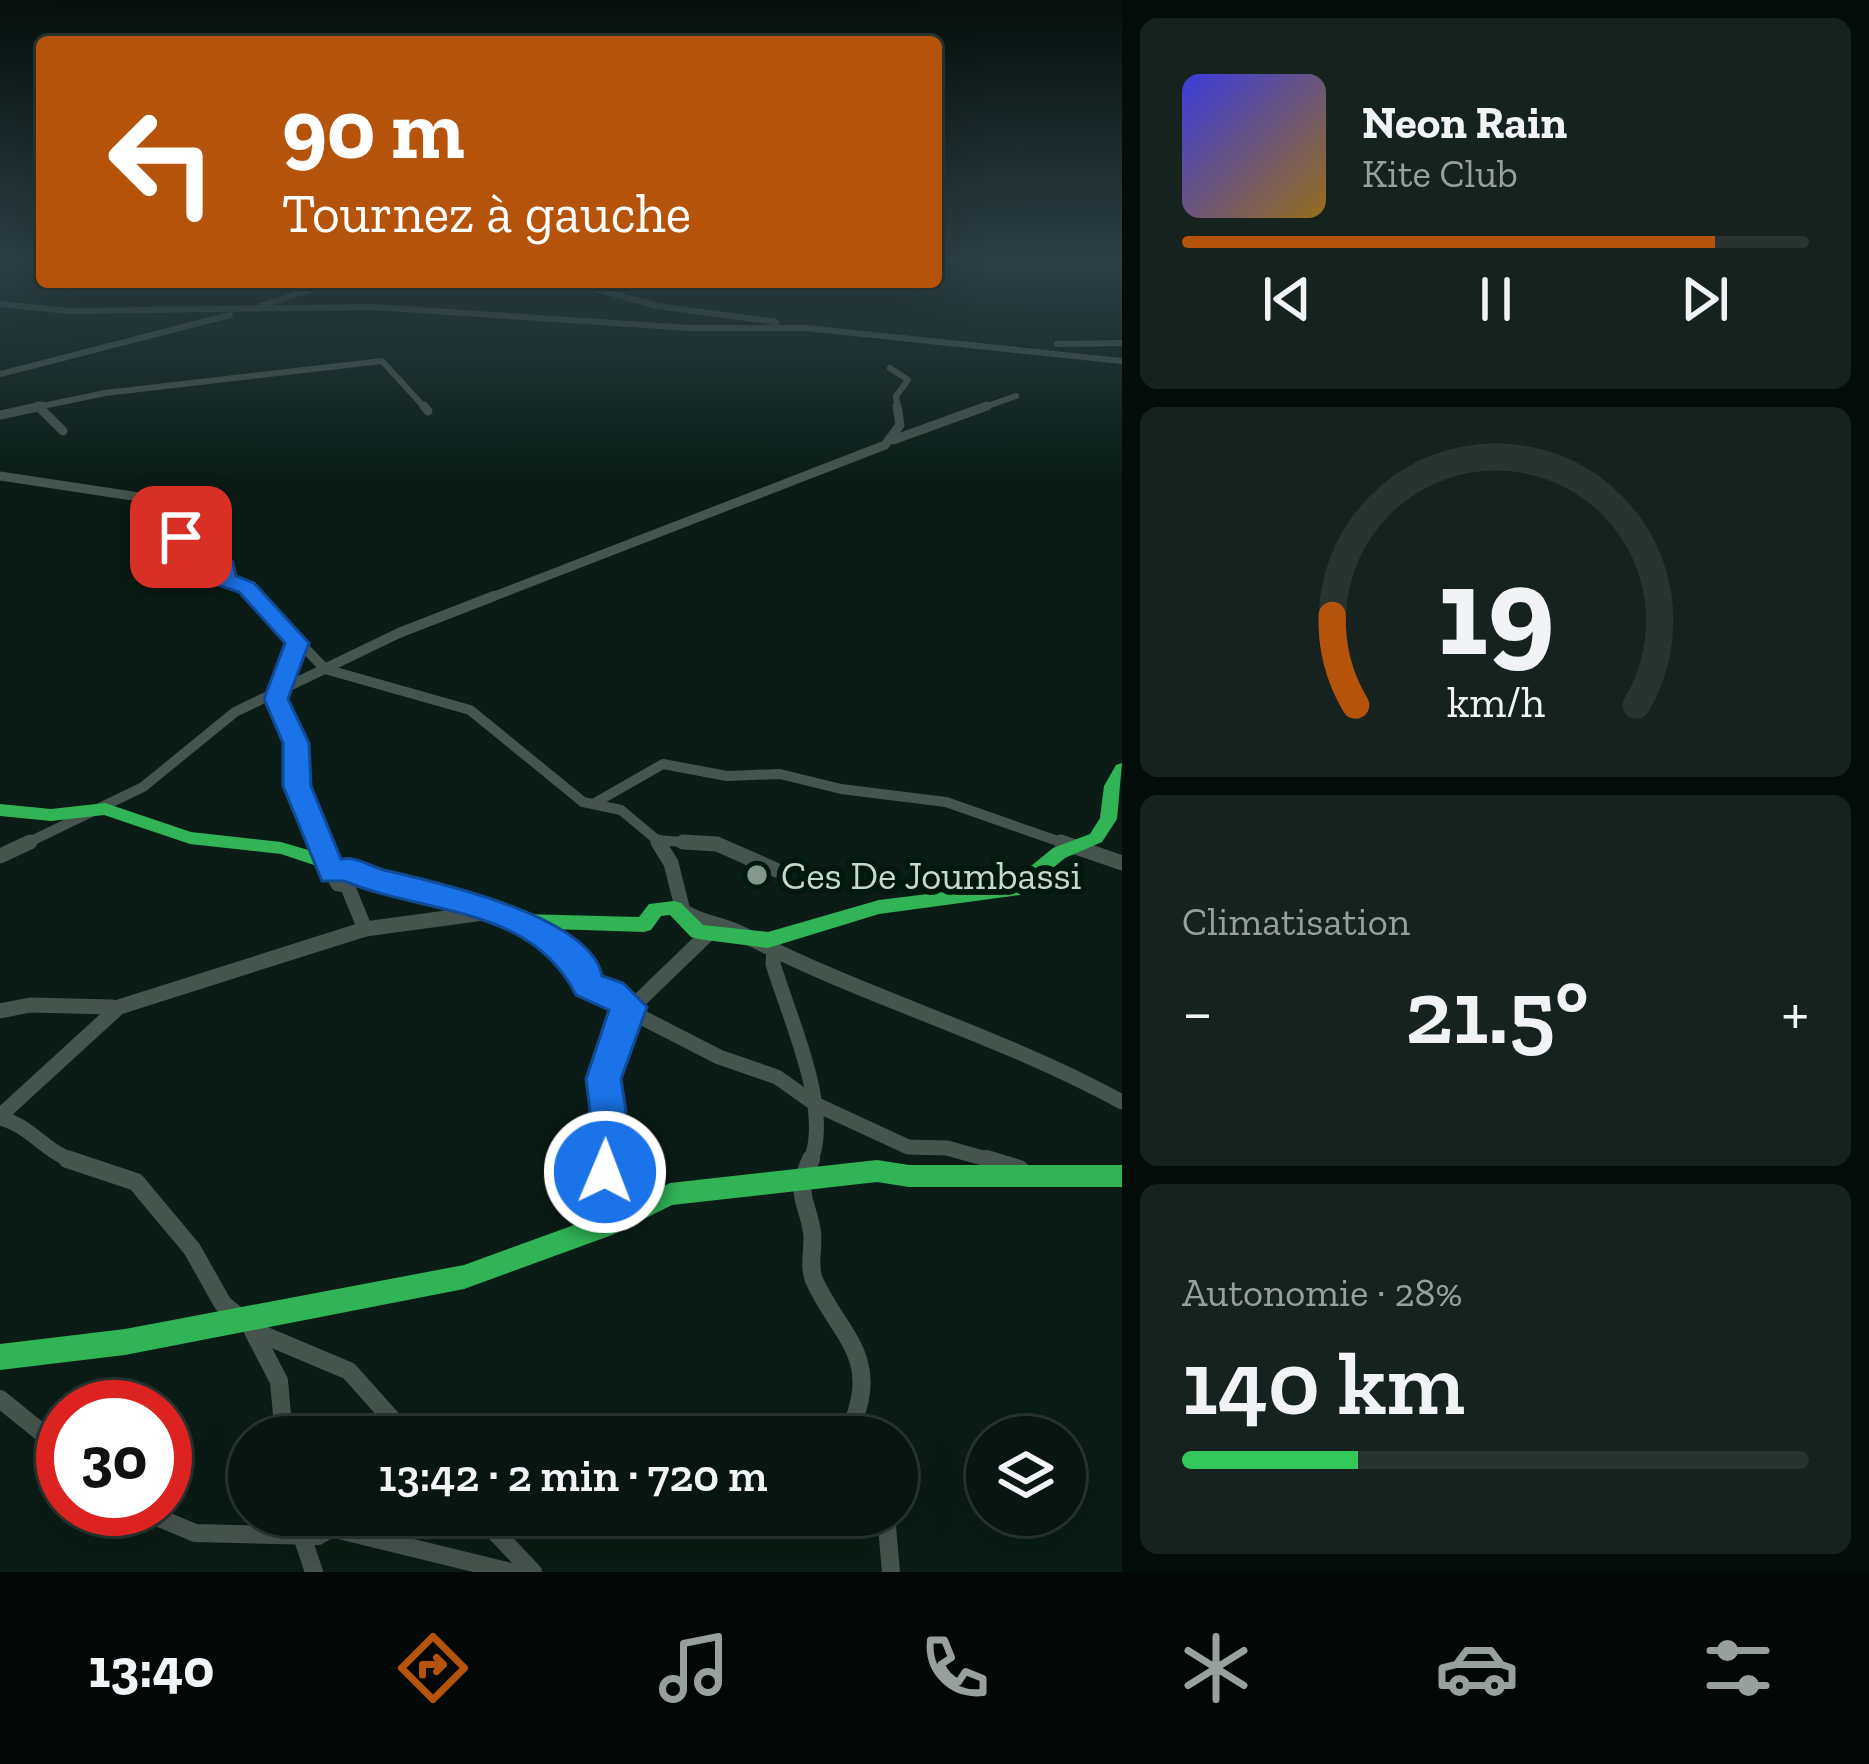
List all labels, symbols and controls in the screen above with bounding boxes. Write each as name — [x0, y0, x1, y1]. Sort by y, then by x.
text: 90 m — [282, 79, 465, 180]
icon: left — [84, 84, 240, 240]
text: Neon Rain — [1362, 96, 1567, 150]
text: Kite Club — [1362, 150, 1518, 197]
text: Tournez à gauche — [282, 181, 691, 246]
icon: previous — [1254, 266, 1320, 332]
icon: pause — [1463, 266, 1529, 332]
icon: next — [1672, 266, 1738, 332]
pin — [130, 486, 232, 588]
icon: arrive — [148, 504, 214, 570]
text: 19 — [1437, 536, 1554, 686]
text: km/h — [1447, 677, 1544, 728]
place label: Ces De Joumbassi — [781, 852, 1082, 899]
marker: Ces De Joumbassi — [744, 862, 770, 888]
text: Climatisation — [1182, 898, 1410, 945]
text: 21.5° — [1405, 958, 1589, 1066]
text: − — [1182, 973, 1213, 1052]
text: + — [1781, 973, 1809, 1052]
position arrow — [542, 1109, 668, 1235]
text: Autonomie · 28% — [1182, 1269, 1462, 1316]
text: 140 km — [1182, 1329, 1465, 1437]
speed limit sign: 30 — [36, 1380, 192, 1536]
map controls — [966, 1416, 1086, 1536]
button: layers — [966, 1416, 1086, 1536]
text: 13:42 · 2 min · 720 m — [379, 1449, 767, 1503]
icon: directions — [391, 1626, 475, 1710]
icon: music — [652, 1626, 736, 1710]
icon: phone — [913, 1626, 997, 1710]
icon: climate — [1174, 1626, 1258, 1710]
icon: car — [1435, 1626, 1519, 1710]
icon: filters — [1696, 1626, 1780, 1710]
text: 13:40 — [89, 1636, 214, 1701]

